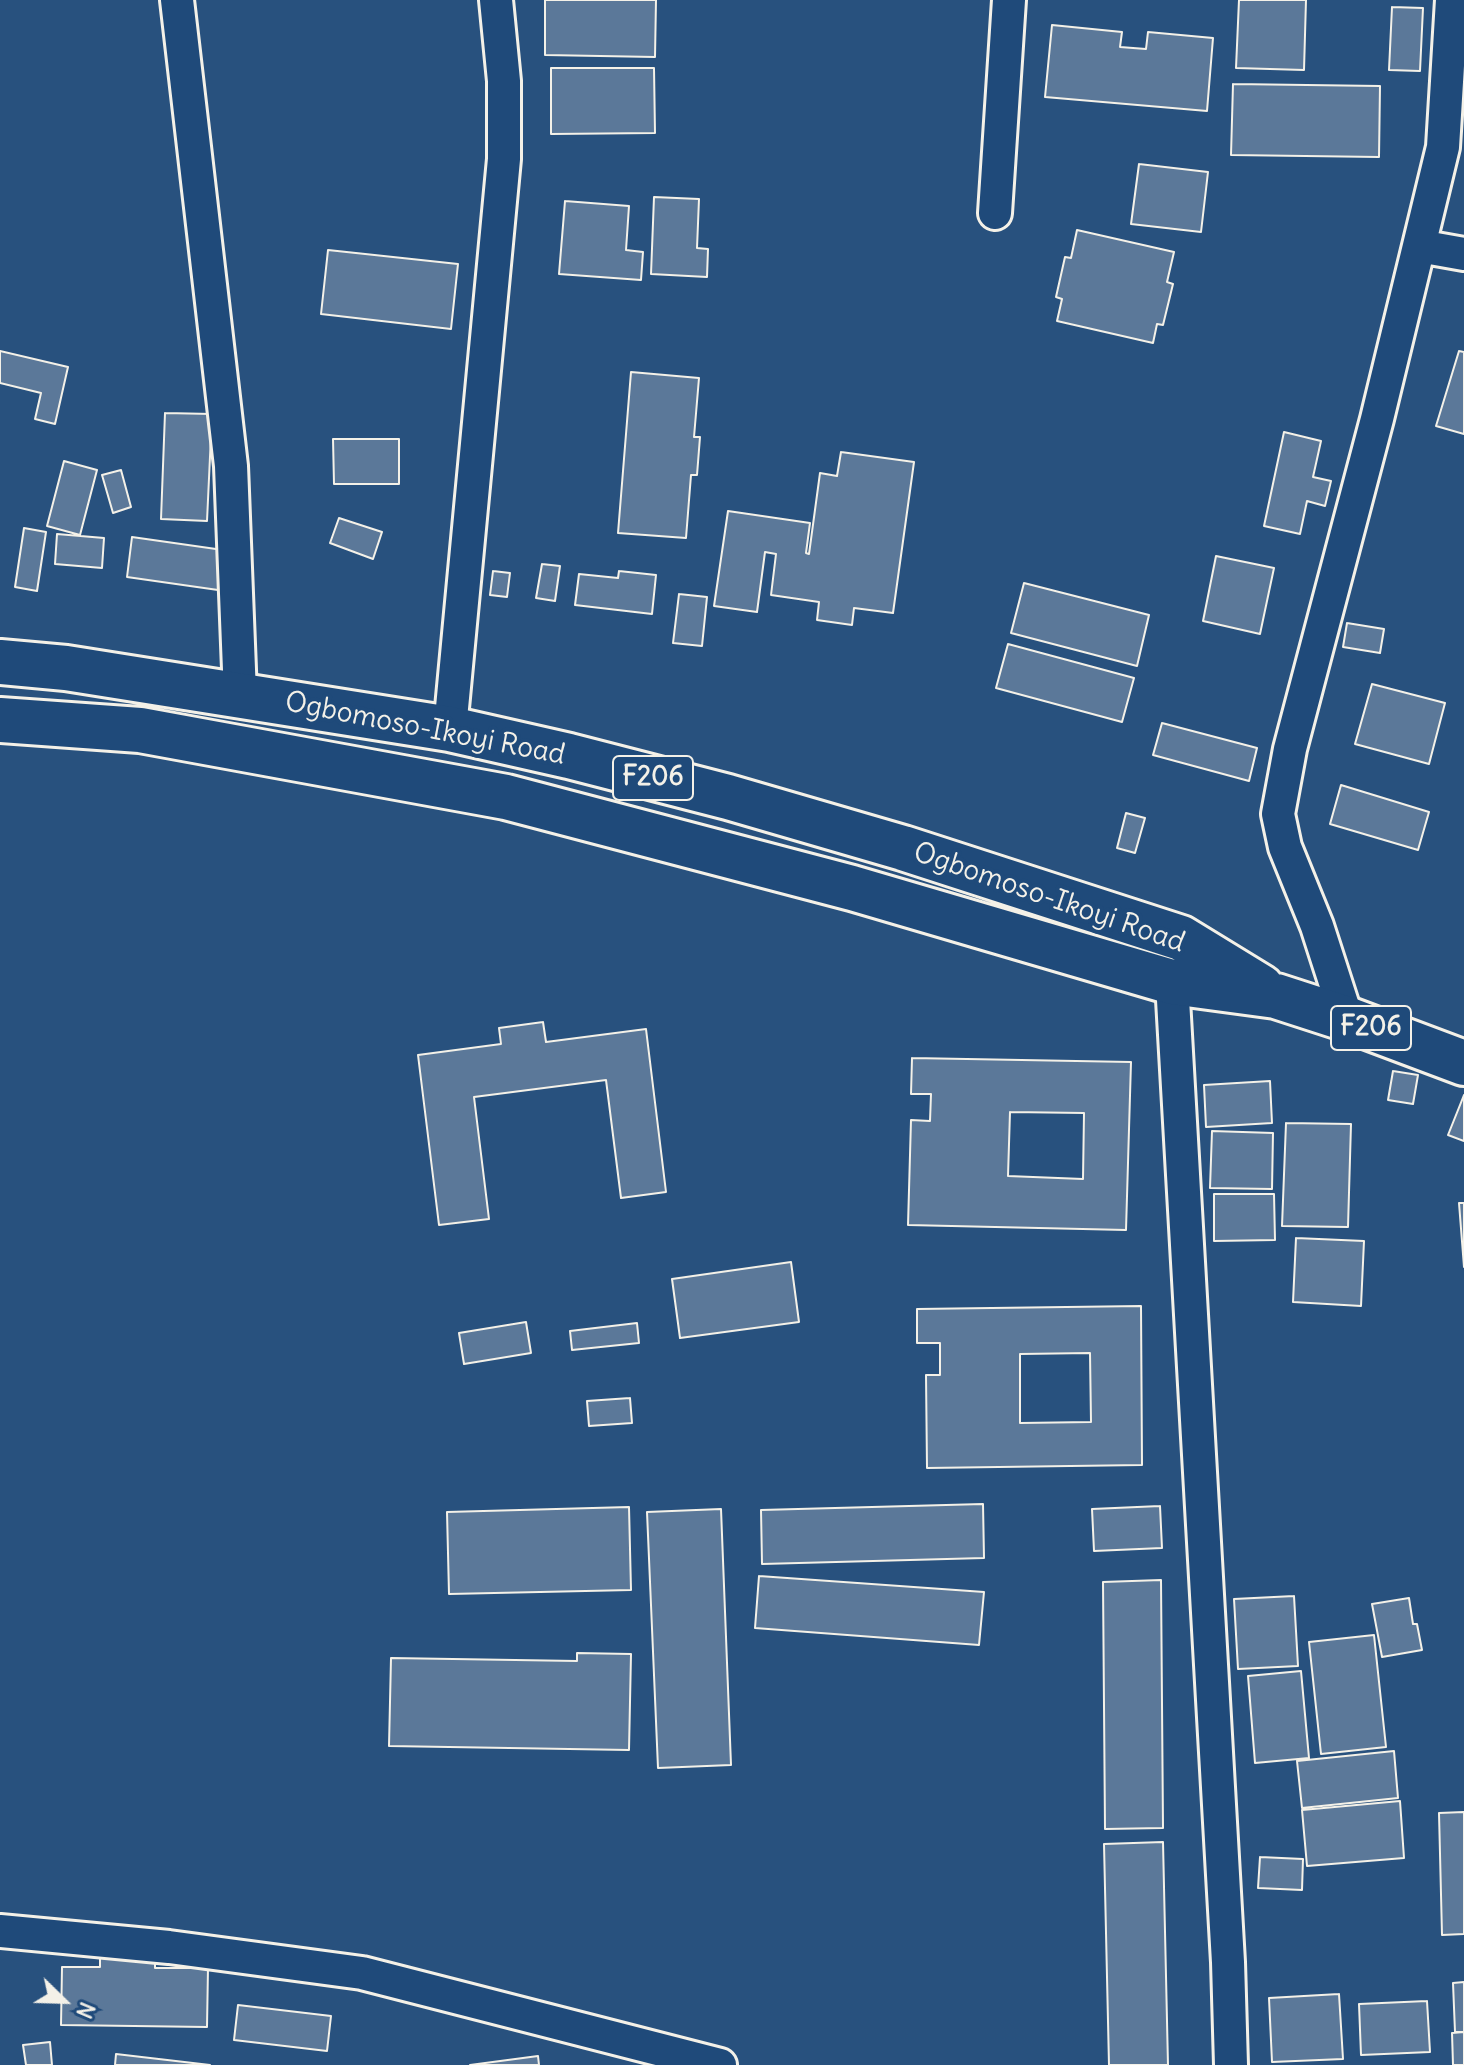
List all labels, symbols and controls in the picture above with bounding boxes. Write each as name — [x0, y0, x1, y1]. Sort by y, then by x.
street label: Ogbomoso-Ikoyi Road — [282, 685, 568, 773]
road number: F206 — [613, 756, 693, 800]
street label: Ogbomoso-Ikoyi Road — [909, 836, 1189, 960]
road number: F206 — [1331, 1006, 1411, 1050]
north arrow — [24, 1961, 104, 2041]
text: N — [70, 1998, 102, 2023]

